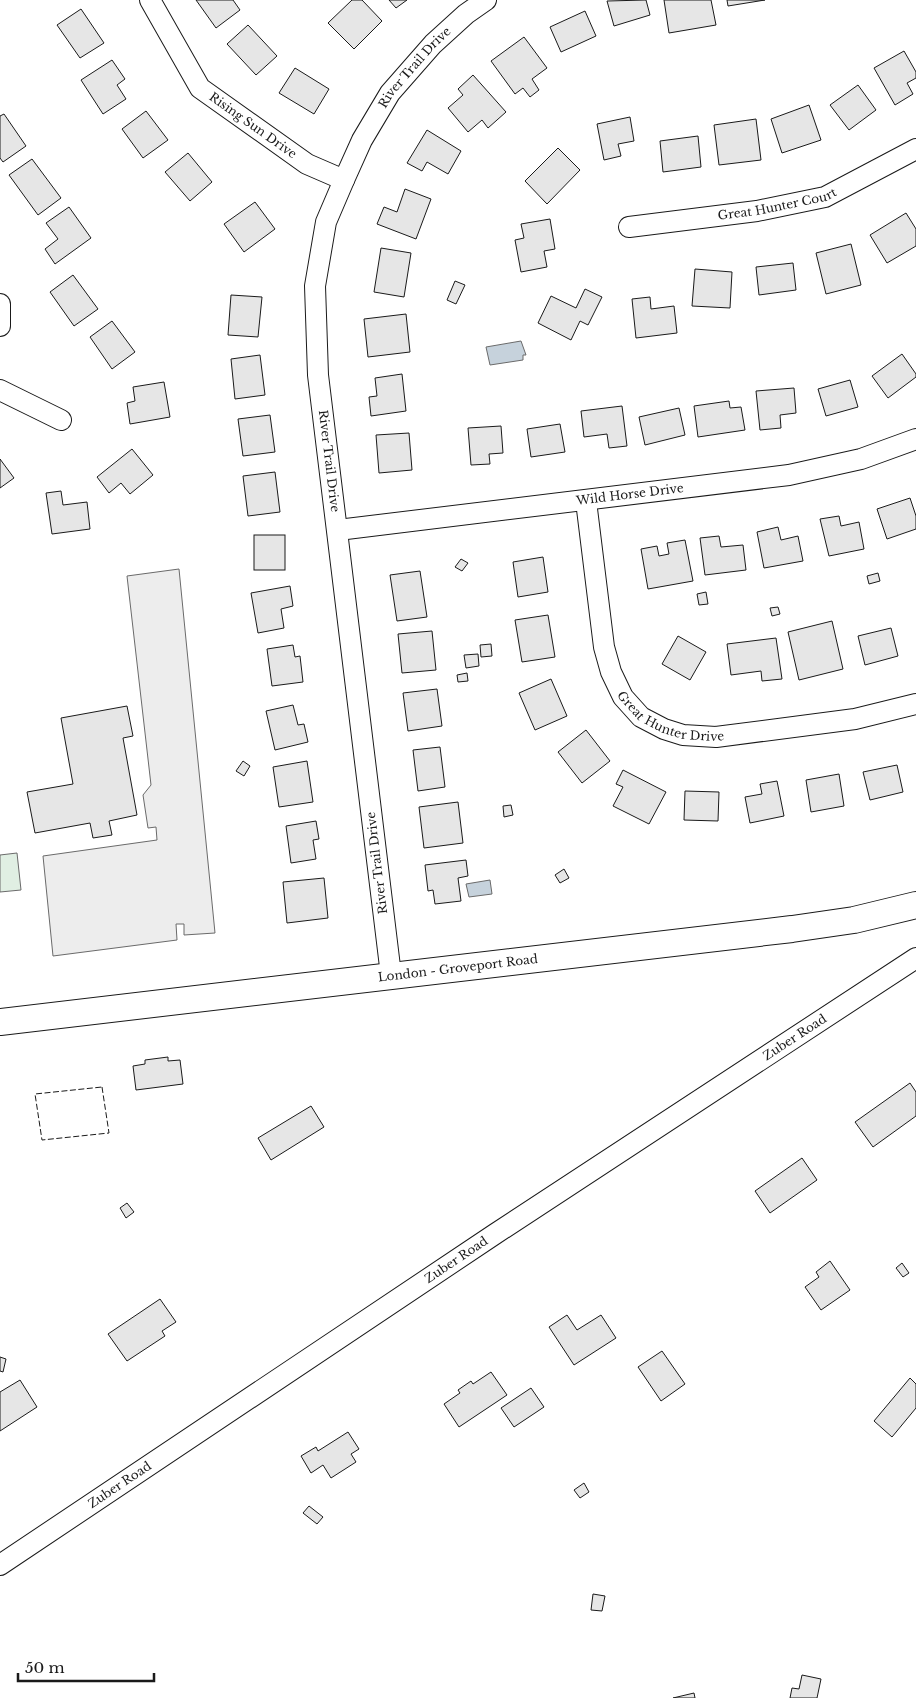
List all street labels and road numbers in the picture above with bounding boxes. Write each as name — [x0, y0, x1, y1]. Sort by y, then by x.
street label: River Trail Drive — [375, 23, 454, 110]
street label: Rising Sun Drive — [206, 89, 300, 161]
street label: Great Hunter Court — [717, 184, 839, 223]
street label: River Trail Drive — [316, 409, 343, 513]
street label: Wild Horse Drive — [574, 480, 684, 508]
street label: Great Hunter Drive — [614, 689, 725, 744]
street label: River Trail Drive — [363, 811, 390, 915]
street label: London - Groveport Road — [377, 951, 539, 985]
street label: Zuber Road — [760, 1011, 829, 1063]
street label: Zuber Road — [422, 1233, 491, 1286]
street label: Zuber Road — [85, 1458, 154, 1511]

